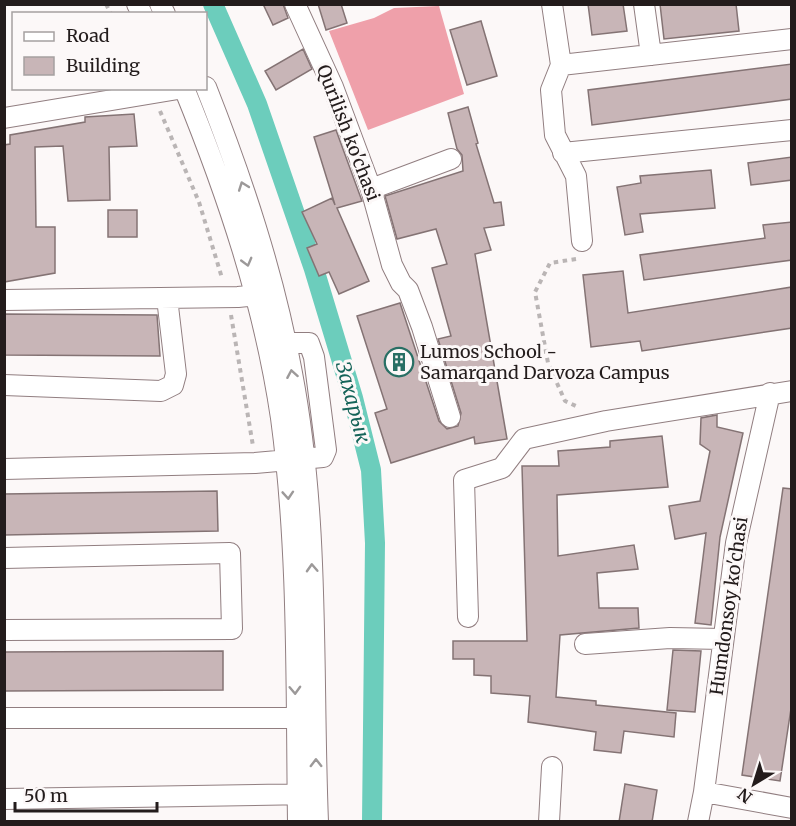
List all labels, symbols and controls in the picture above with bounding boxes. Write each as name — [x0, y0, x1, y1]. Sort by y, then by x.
legend — [12, 12, 207, 90]
text: Road — [66, 24, 110, 47]
text: Building — [66, 54, 140, 77]
street label: Qurilish ko'chasi — [312, 61, 385, 204]
one-way arrow — [238, 181, 251, 192]
one-way arrow — [240, 256, 252, 267]
place label: Lumos School - Samarqand Darvoza Campus — [420, 340, 670, 384]
building icon: Lumos School - Samarqand Darvoza Campus — [383, 346, 415, 378]
water label: Захарык — [331, 358, 376, 446]
one-way arrow — [287, 370, 299, 379]
one-way arrow — [282, 490, 295, 499]
street label: Humdonsoy ko'chasi — [705, 515, 752, 697]
one-way arrow — [305, 564, 318, 573]
one-way arrow — [289, 685, 302, 694]
north arrow — [724, 754, 784, 814]
one-way arrow — [310, 759, 322, 768]
scale bar — [15, 775, 158, 813]
text: 50 m — [24, 784, 68, 807]
text: N — [733, 784, 756, 808]

